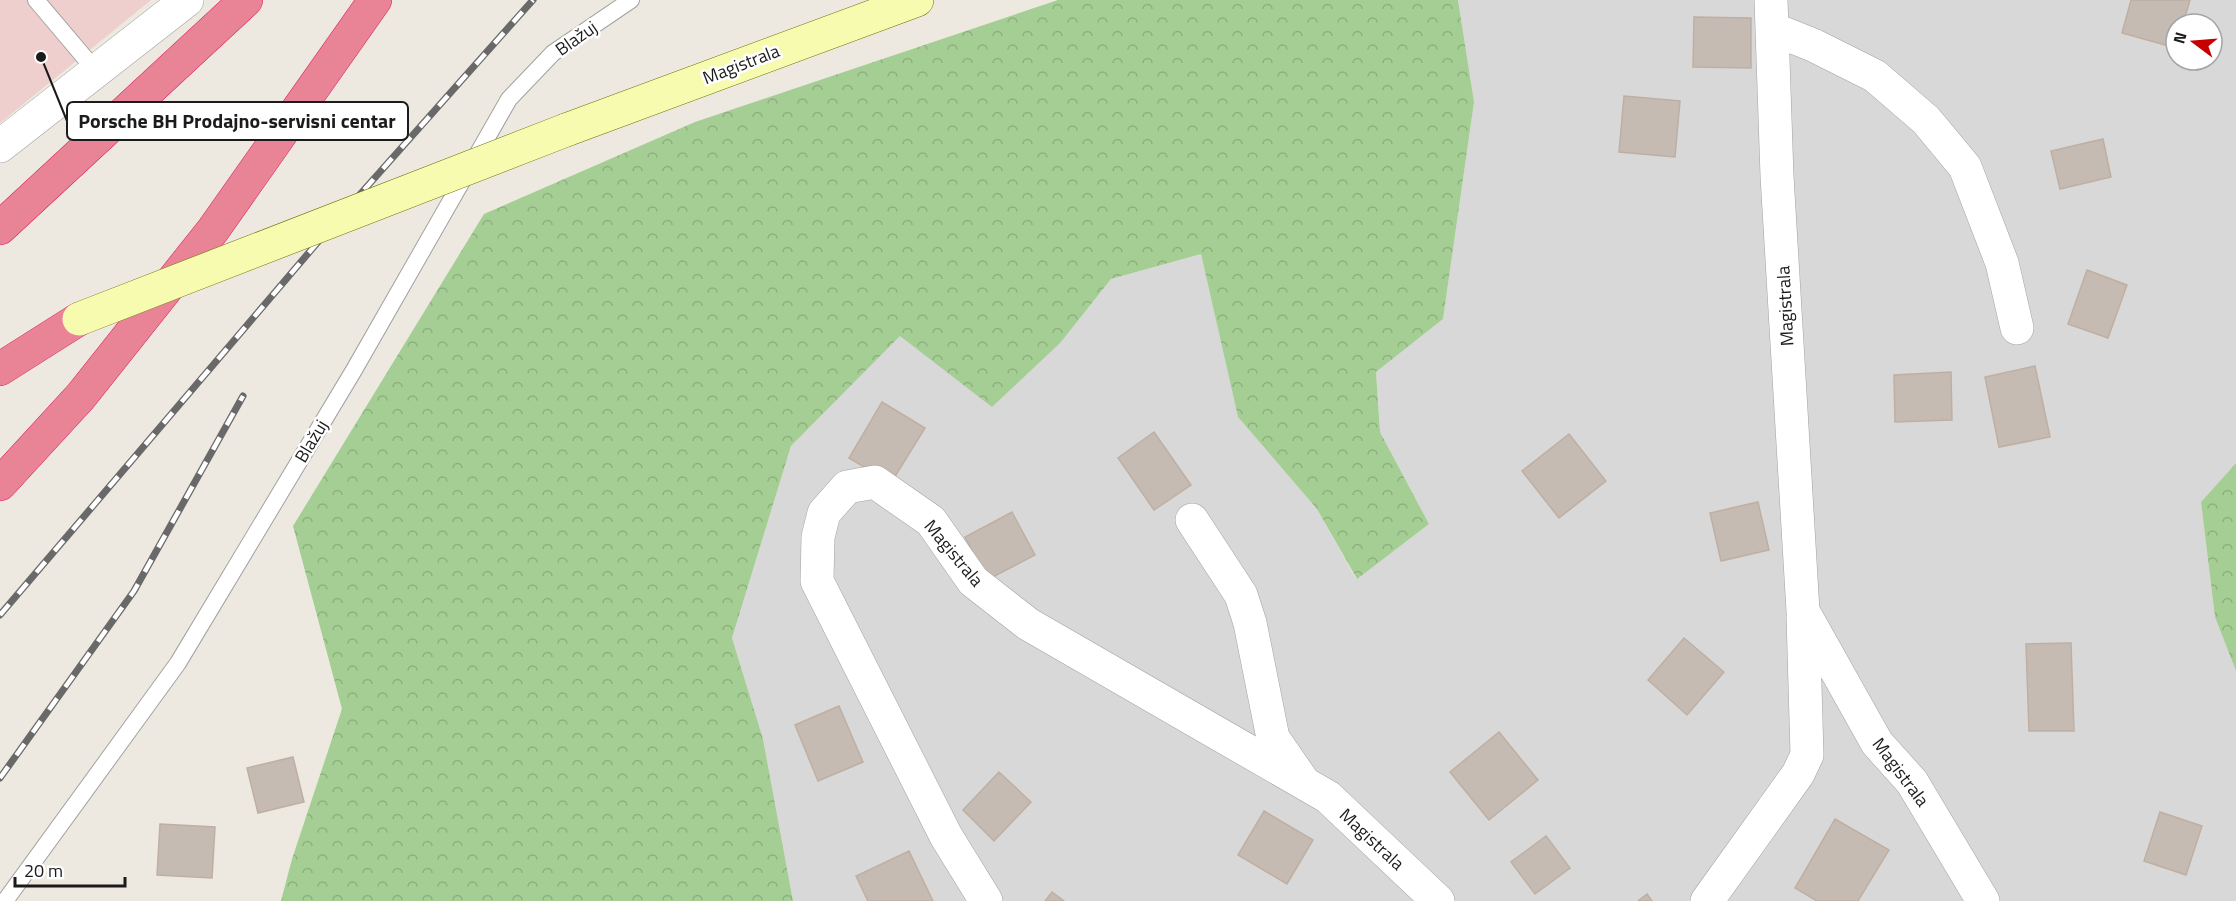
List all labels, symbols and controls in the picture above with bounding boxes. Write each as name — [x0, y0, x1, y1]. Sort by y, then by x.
north arrow — [2164, 12, 2224, 72]
street label: Blažuj — [549, 14, 603, 62]
text: N — [2167, 29, 2193, 47]
street label: Magistrala — [699, 37, 783, 91]
callout: Porsche BH Prodajno-servisni centar — [67, 102, 408, 140]
text: Porsche BH Prodajno-servisni centar — [78, 105, 396, 136]
street label: Magistrala — [1769, 265, 1801, 347]
street label: Blažuj — [288, 414, 334, 468]
street label: Magistrala — [918, 514, 990, 592]
street label: Magistrala — [1866, 732, 1936, 812]
street label: Magistrala — [1333, 802, 1411, 876]
scale bar — [15, 850, 124, 888]
text: 20 m — [24, 857, 63, 884]

